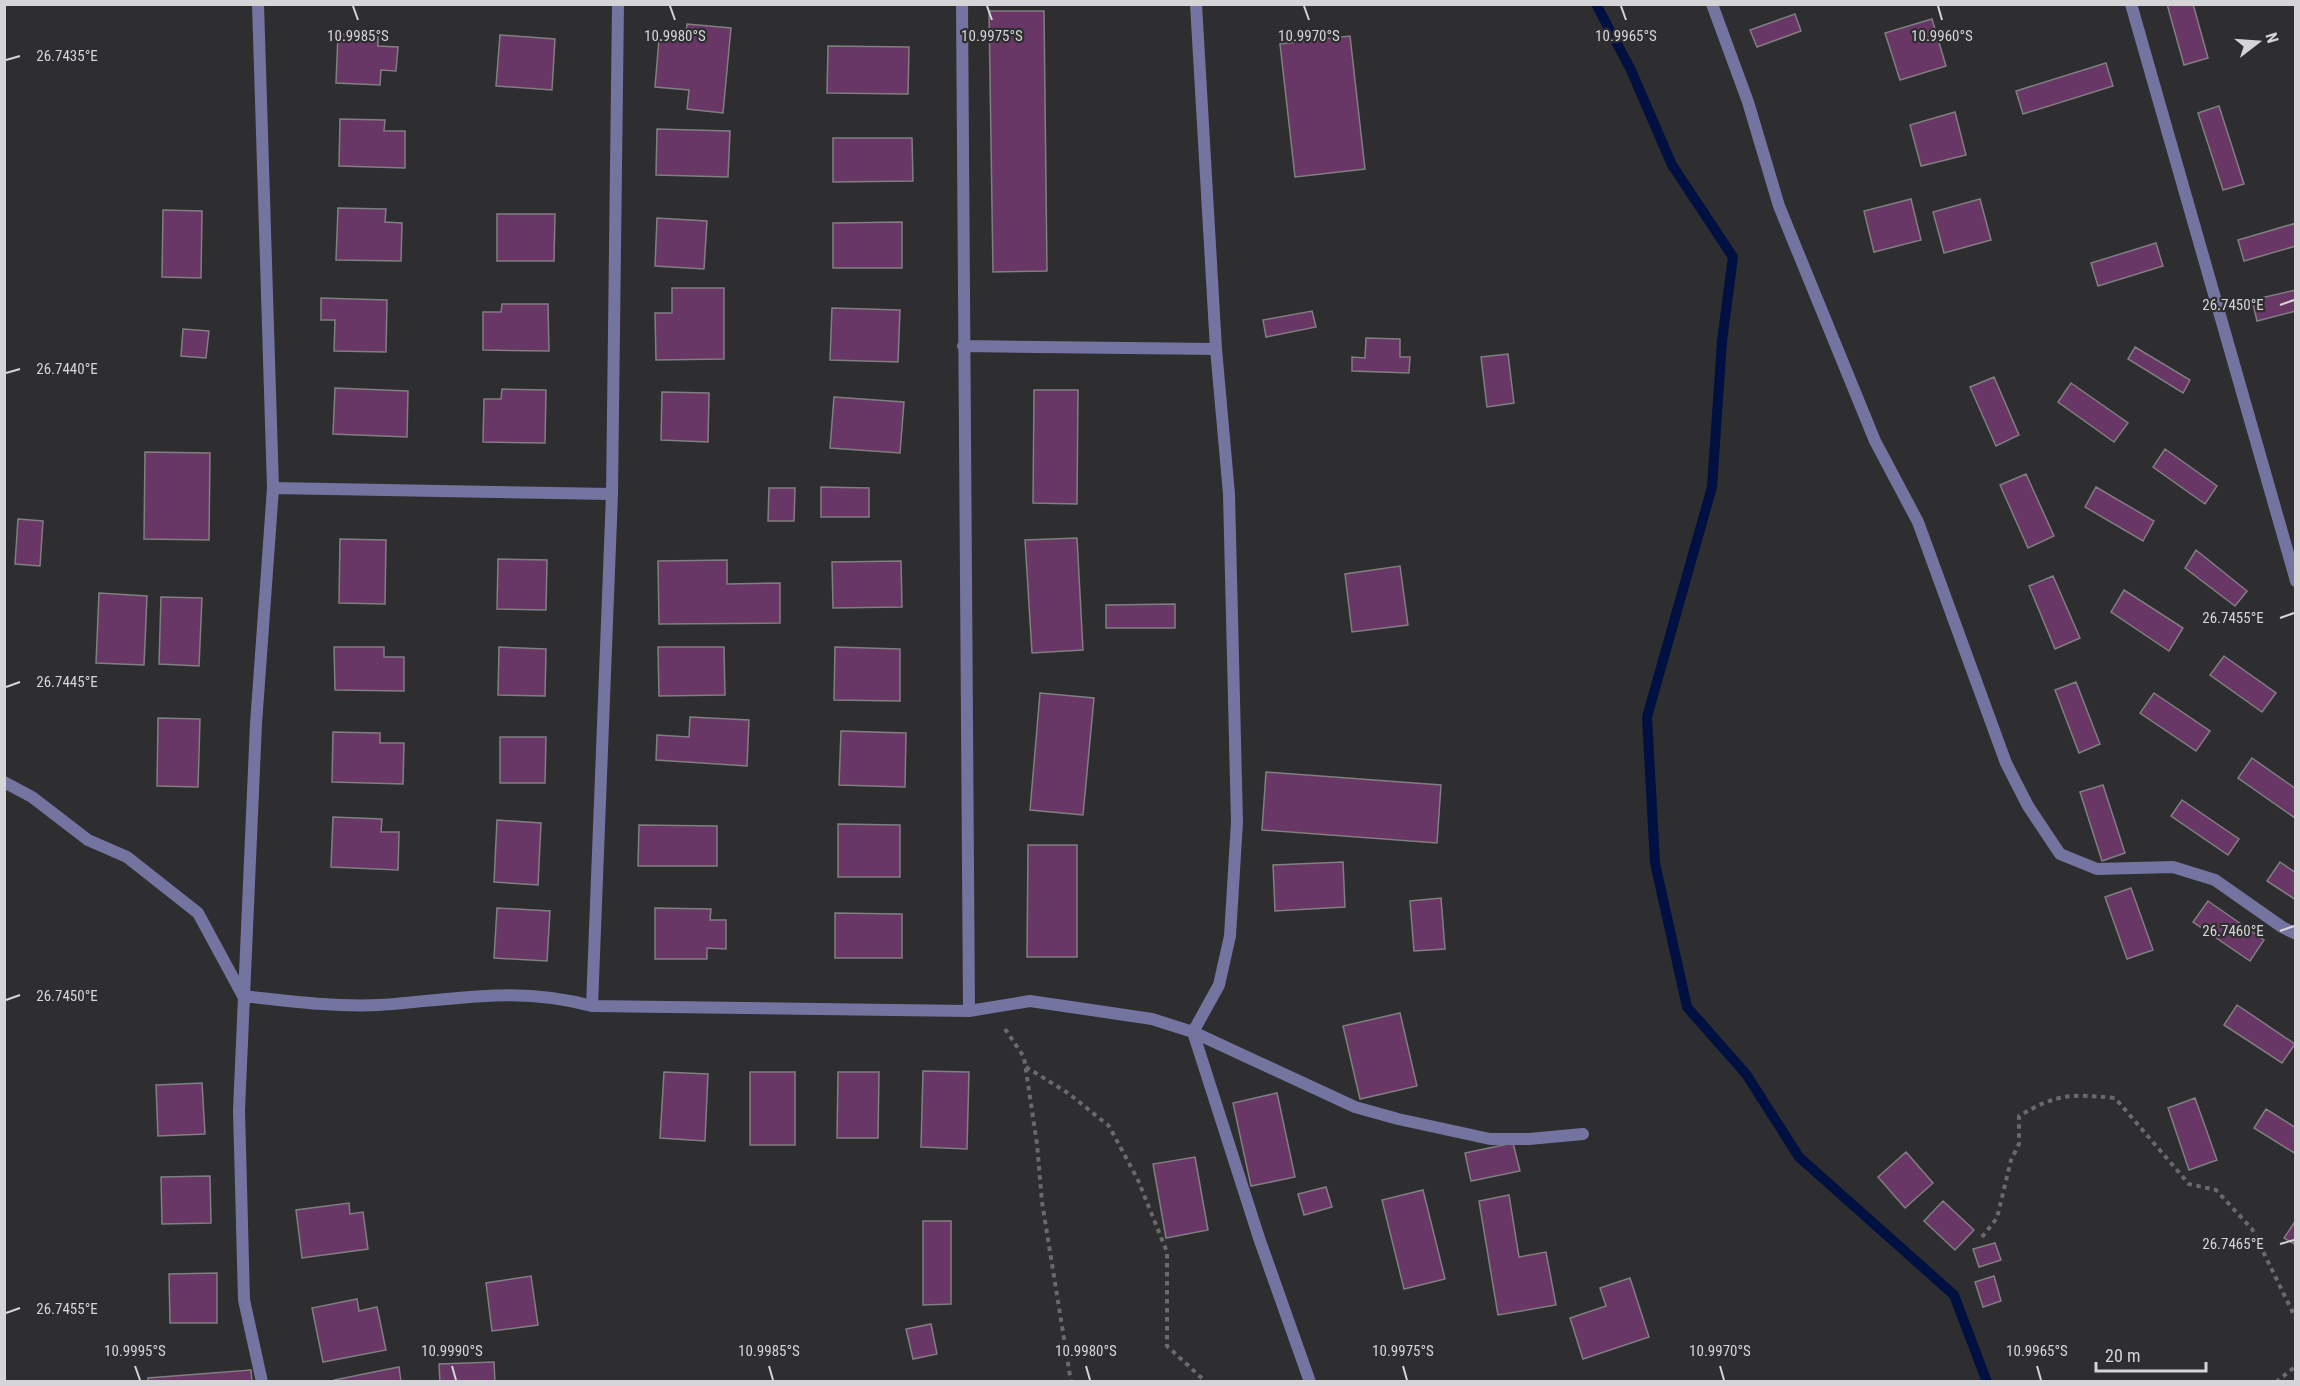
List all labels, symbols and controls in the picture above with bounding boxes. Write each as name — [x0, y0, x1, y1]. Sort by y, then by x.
north arrow — [2228, 12, 2288, 72]
text: 10.9985°S — [327, 27, 389, 45]
text: 10.9980°S — [644, 27, 706, 45]
text: 10.9975°S — [961, 27, 1023, 45]
text: 10.9970°S — [1278, 27, 1340, 45]
text: 10.9965°S — [1595, 27, 1657, 45]
text: 10.9960°S — [1911, 27, 1973, 45]
text: N — [2261, 30, 2282, 45]
text: 26.7435°E — [36, 47, 98, 65]
text: 26.7450°E — [2202, 296, 2264, 314]
text: 26.7440°E — [36, 360, 98, 378]
text: 26.7455°E — [2202, 609, 2264, 627]
text: 26.7445°E — [36, 673, 98, 691]
text: 26.7460°E — [2202, 922, 2264, 940]
text: 26.7450°E — [36, 987, 98, 1005]
text: 26.7465°E — [2202, 1235, 2264, 1253]
text: 26.7455°E — [36, 1300, 98, 1318]
scale bar — [2096, 1335, 2206, 1373]
text: 10.9995°S — [104, 1342, 166, 1360]
text: 10.9990°S — [421, 1342, 483, 1360]
text: 10.9985°S — [738, 1342, 800, 1360]
text: 10.9980°S — [1055, 1342, 1117, 1360]
text: 10.9975°S — [1372, 1342, 1434, 1360]
text: 10.9970°S — [1689, 1342, 1751, 1360]
text: 10.9965°S — [2006, 1342, 2068, 1360]
text: 20 m — [2105, 1345, 2140, 1366]

